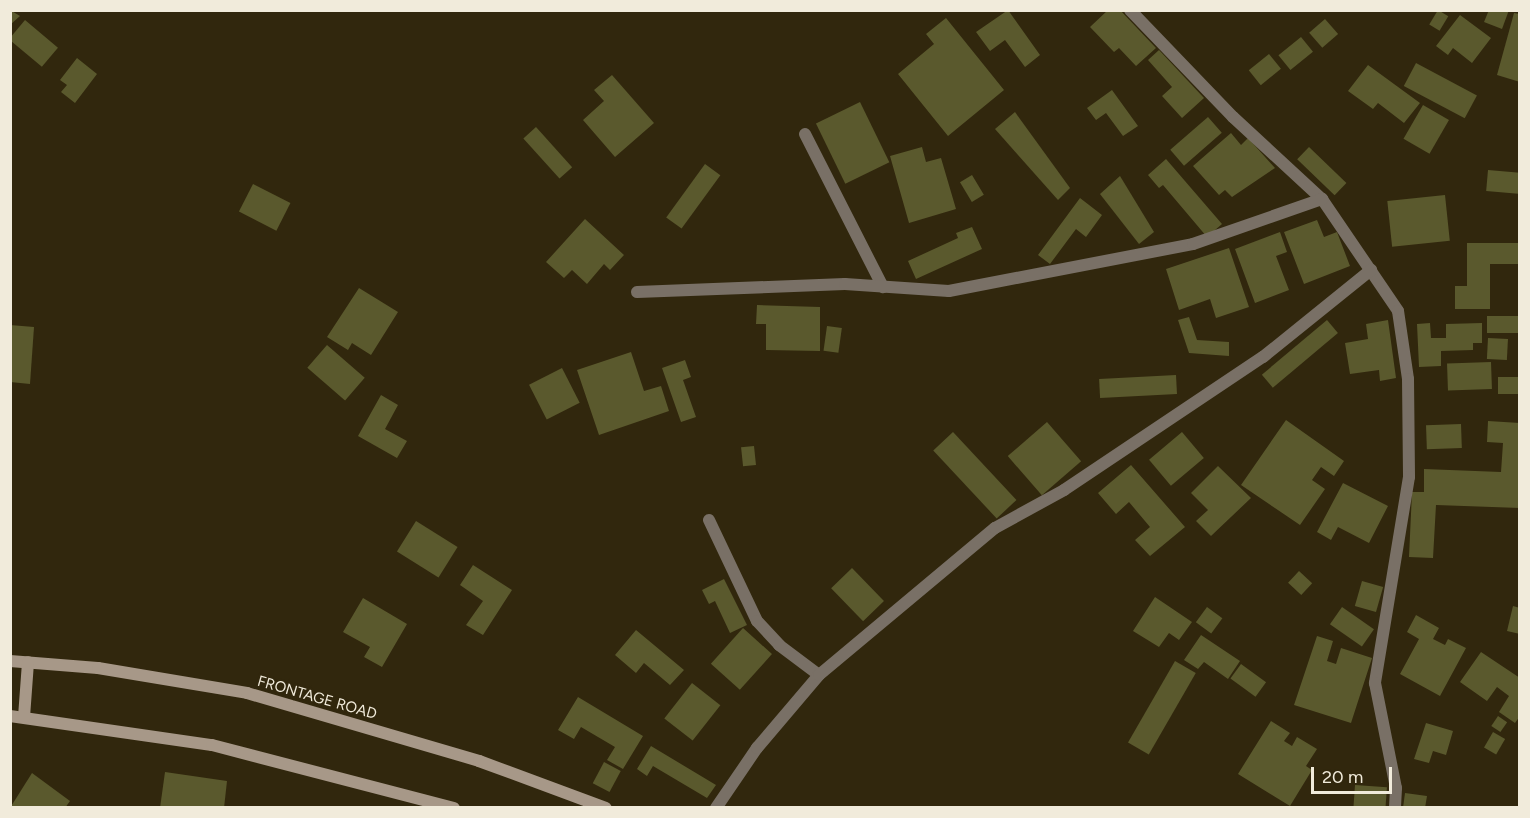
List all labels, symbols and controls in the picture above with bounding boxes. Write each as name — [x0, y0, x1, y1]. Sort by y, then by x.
street label: FRONTAGE ROAD — [255, 672, 379, 724]
scale bar — [1314, 755, 1395, 793]
text: 20 m — [1322, 766, 1363, 788]

